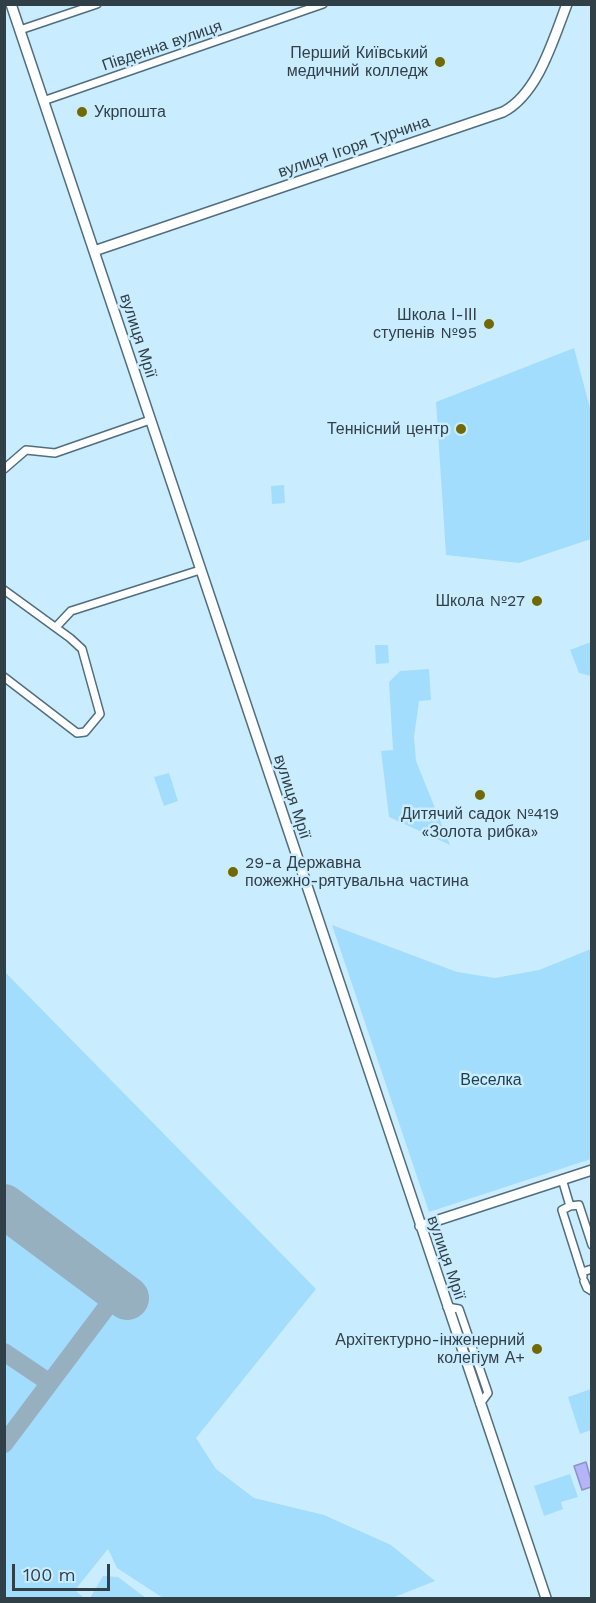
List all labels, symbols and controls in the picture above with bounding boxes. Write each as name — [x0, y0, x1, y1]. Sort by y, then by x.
street label: Південна вулиця — [100, 16, 224, 76]
place label: Перший Київський медичний колледж — [287, 43, 428, 81]
marker: Перший Київський медичний колледж — [433, 55, 447, 69]
place label: Укрпошта — [94, 102, 166, 122]
marker: Укрпошта — [75, 105, 89, 119]
street label: вулиця Ігоря Турчина — [276, 112, 432, 182]
street label: вулиця Мрії — [115, 291, 161, 381]
place label: Школа І-ІІІ ступенів №95 — [373, 305, 477, 343]
marker: Школа І-ІІІ ступенів №95 — [482, 317, 496, 331]
place label: Теннісний центр — [327, 419, 449, 439]
marker: Теннісний центр — [454, 422, 468, 436]
place label: Школа №27 — [435, 591, 525, 611]
marker: Школа №27 — [530, 594, 544, 608]
street label: вулиця Мрії — [269, 752, 315, 842]
marker: Дитячий садок №419 «Золота рибка» — [473, 788, 487, 802]
place label: Дитячий садок №419 «Золота рибка» — [401, 804, 559, 842]
place label: 29-а Державна пожежно-рятувальна частина — [245, 853, 469, 891]
marker: 29-а Державна пожежно-рятувальна частина — [226, 865, 240, 879]
park label: Веселка — [460, 1070, 522, 1090]
street label: вулиця Мрії — [423, 1213, 469, 1303]
place label: Архітектурно-інженерний колегіум А+ — [335, 1330, 525, 1368]
marker: Архітектурно-інженерний колегіум А+ — [530, 1342, 544, 1356]
scale bar — [15, 1552, 112, 1590]
text: 100 m — [23, 1564, 76, 1585]

